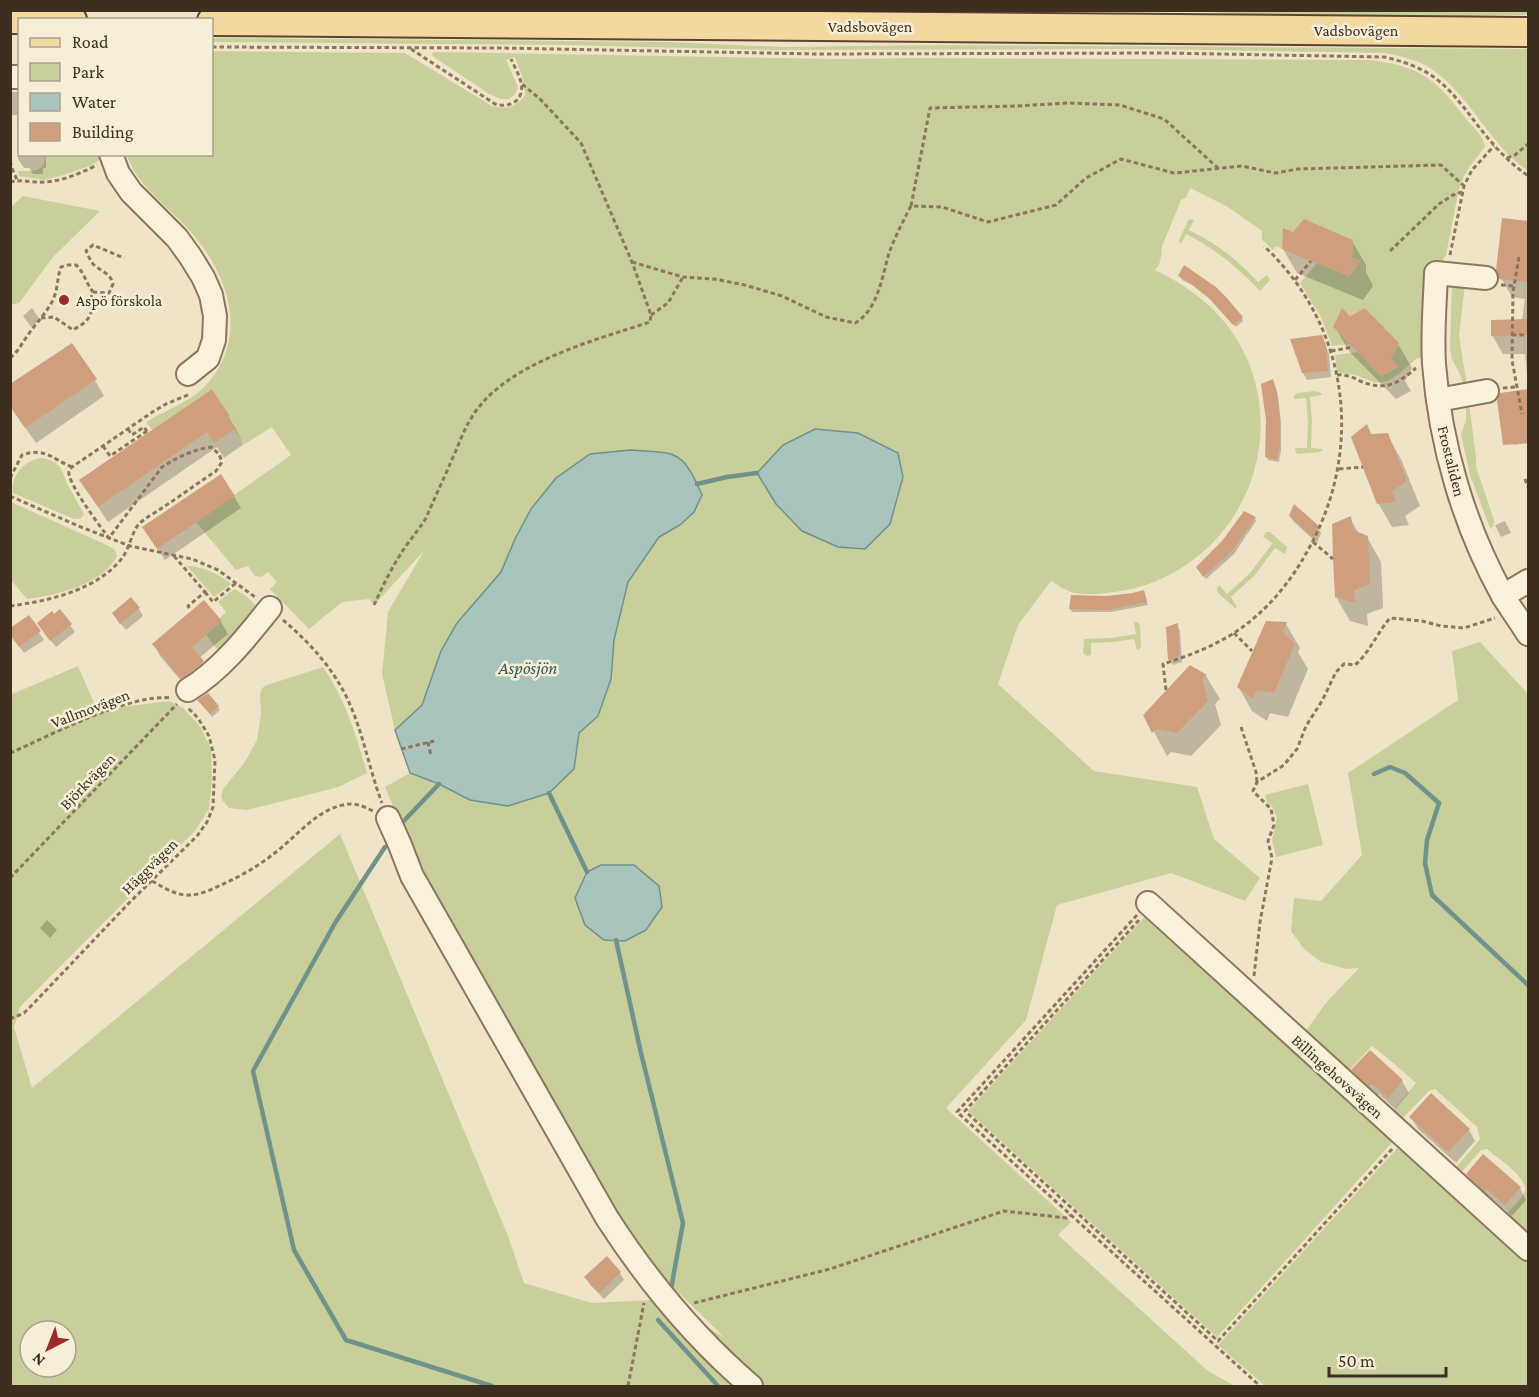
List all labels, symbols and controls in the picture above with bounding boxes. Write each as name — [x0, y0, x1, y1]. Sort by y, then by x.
legend — [18, 18, 213, 156]
street label: Vadsbovägen — [828, 18, 913, 36]
street label: Vadsbovägen — [1314, 22, 1399, 40]
text: Road — [72, 32, 109, 52]
text: Park — [72, 62, 104, 82]
text: Water — [72, 92, 117, 112]
text: Building — [72, 122, 134, 142]
place label: Aspö förskola — [76, 292, 163, 310]
marker: Aspö förskola — [57, 293, 71, 307]
street label: Frostaliden — [1435, 424, 1469, 499]
water label: Aspösjön — [498, 658, 557, 679]
street label: Vallmovägen — [48, 686, 133, 732]
street label: Björkvägen — [56, 749, 119, 814]
street label: Häggvägen — [118, 835, 182, 898]
street label: Billingehovsvägen — [1288, 1031, 1387, 1123]
north arrow — [18, 1319, 78, 1379]
scale bar — [1329, 1340, 1446, 1378]
text: N — [28, 1350, 48, 1370]
text: 50 m — [1338, 1351, 1375, 1371]

